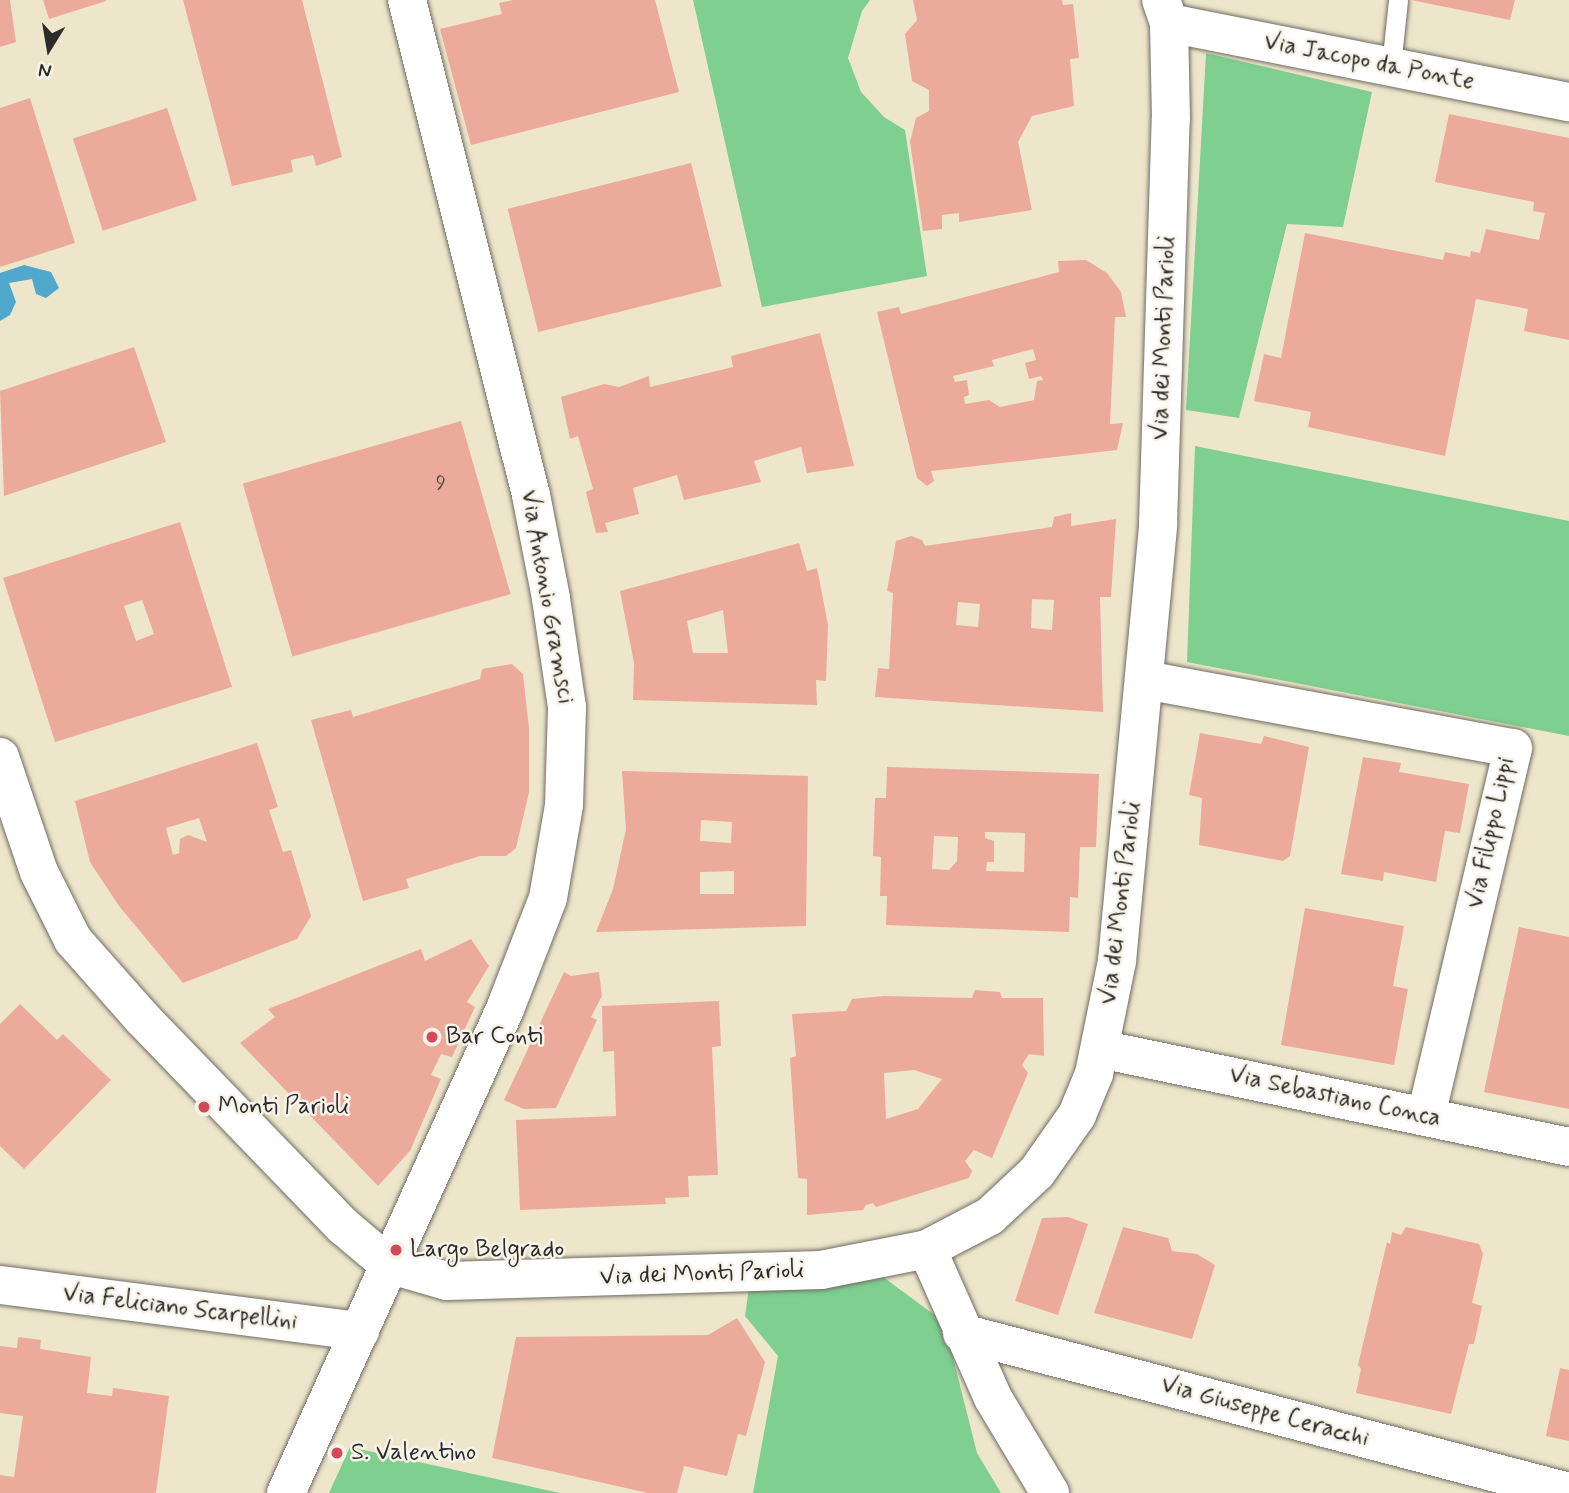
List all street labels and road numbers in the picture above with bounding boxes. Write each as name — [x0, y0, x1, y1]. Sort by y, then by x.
street label: Via Jacopo da Ponte — [1269, 29, 1469, 95]
street label: Via dei Monti Parioli — [1146, 235, 1182, 441]
street label: Via Antonio Gramsci — [514, 488, 580, 706]
street label: Via Filippo Lippi — [1461, 755, 1521, 911]
street label: Via dei Monti Parioli — [1094, 800, 1148, 1006]
street label: Via Sebastiano Conca — [1228, 1061, 1442, 1133]
street label: Via dei Monti Parioli — [599, 1256, 805, 1292]
street label: Via Feliciano Scarpellini — [60, 1279, 300, 1337]
street label: Via Giuseppe Ceracchi — [1158, 1370, 1372, 1454]

